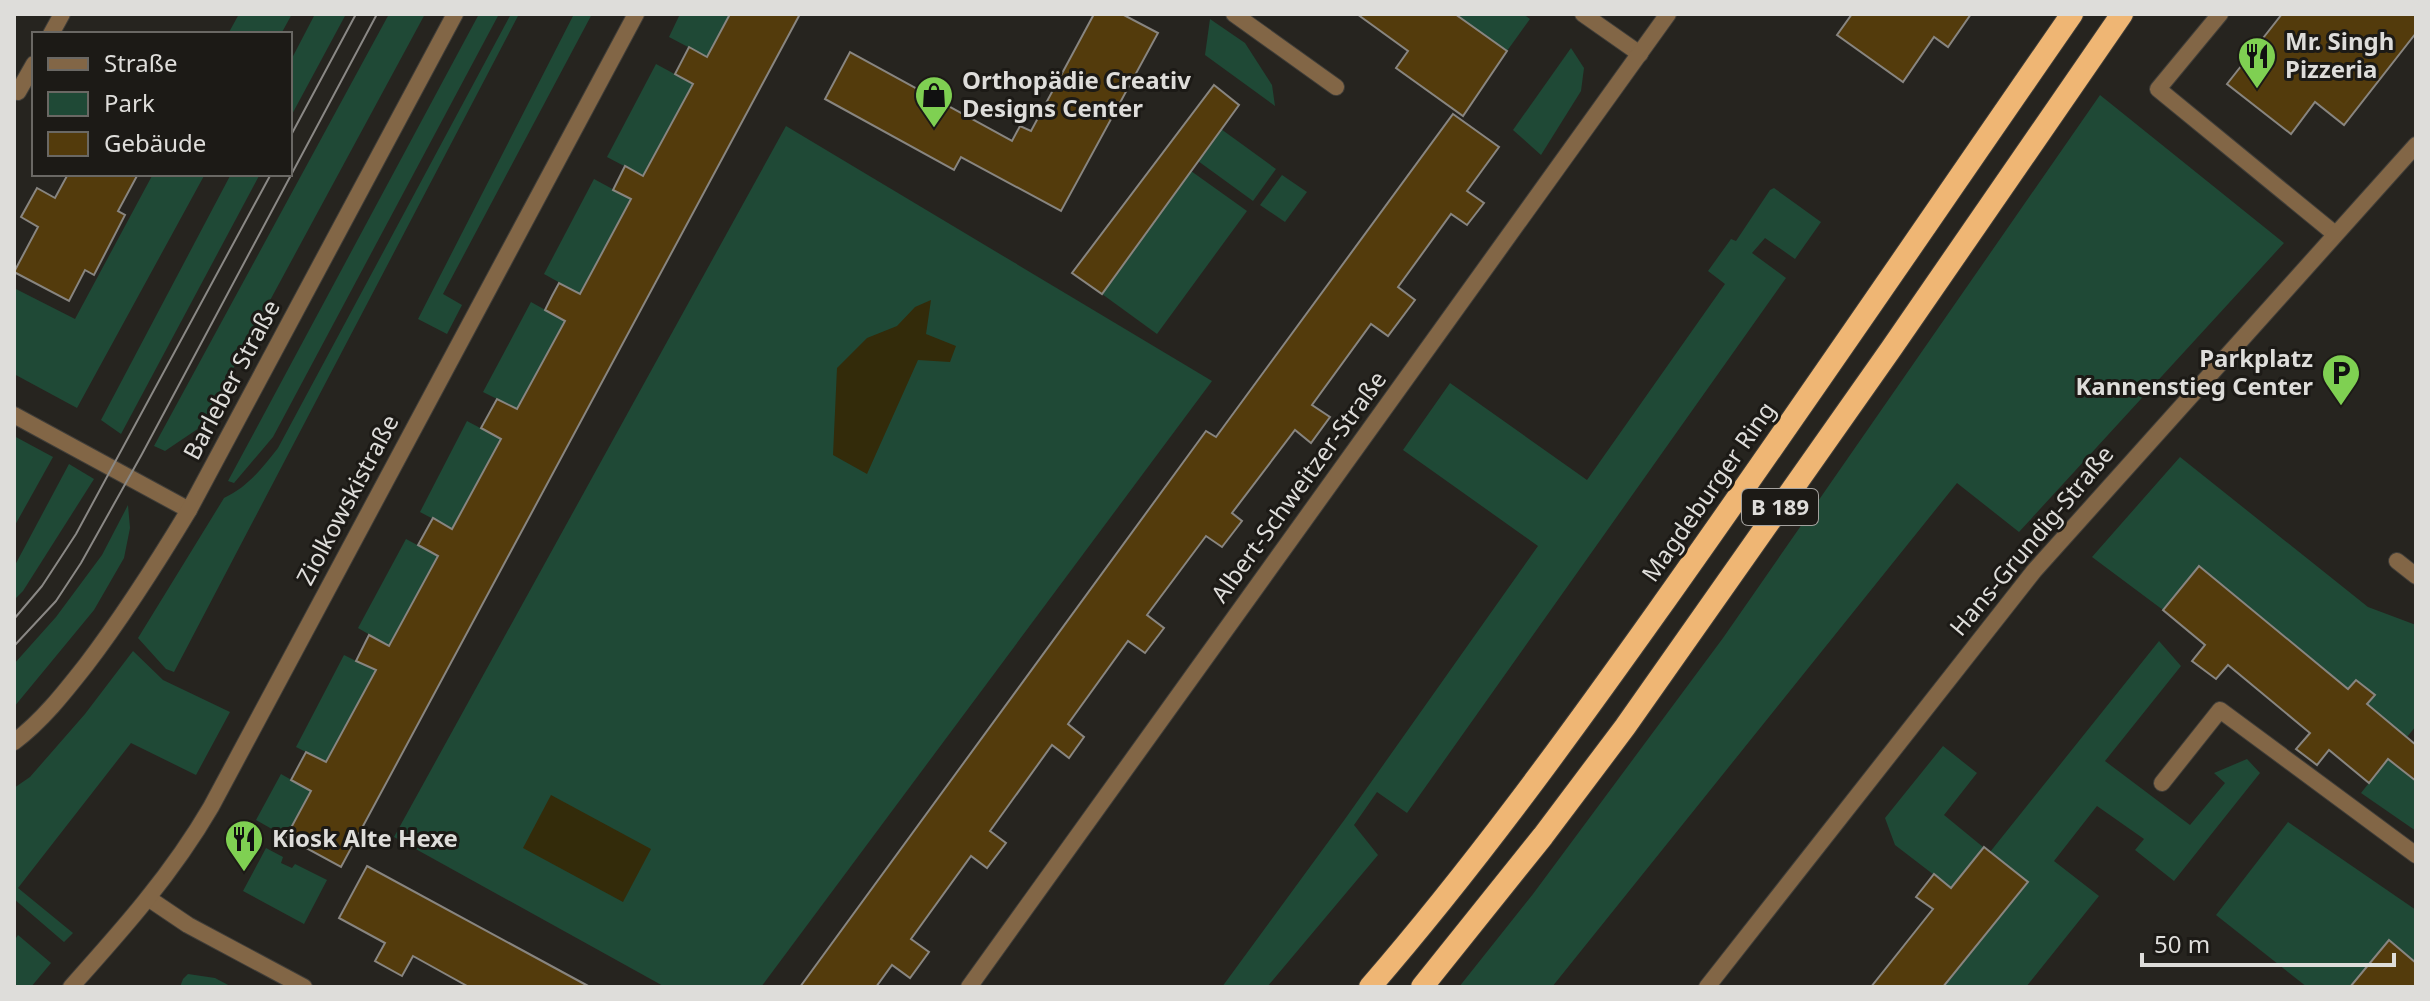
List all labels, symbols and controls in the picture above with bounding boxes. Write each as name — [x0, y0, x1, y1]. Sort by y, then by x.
place label: Mr. Singh Pizzeria — [2285, 24, 2394, 85]
legend — [32, 32, 292, 176]
restaurant icon: Mr. Singh Pizzeria — [2236, 35, 2278, 90]
text: Straße — [104, 46, 177, 79]
place label: Orthopädie Creativ Designs Center — [962, 63, 1191, 124]
shop icon: Orthopädie Creativ Designs Center — [913, 74, 955, 129]
text: Park — [104, 86, 155, 119]
text: Gebäude — [104, 126, 206, 159]
street label: Barleber Straße — [175, 294, 287, 465]
place label: Parkplatz Kannenstieg Center — [2075, 341, 2313, 402]
parking icon: Parkplatz Kannenstieg Center — [2320, 352, 2362, 407]
street label: Albert-Schweitzer-Straße — [1203, 364, 1393, 609]
street label: Magdeburger Ring — [1633, 395, 1782, 588]
street label: Ziolkowskistraße — [288, 408, 406, 590]
street label: Hans-Grundig-Straße — [1941, 438, 2120, 642]
road number: B 189 — [1742, 489, 1818, 525]
restaurant icon: Kiosk Alte Hexe — [223, 818, 265, 873]
place label: Kiosk Alte Hexe — [272, 821, 458, 854]
scale bar — [2142, 917, 2394, 967]
text: 50 m — [2154, 927, 2210, 960]

